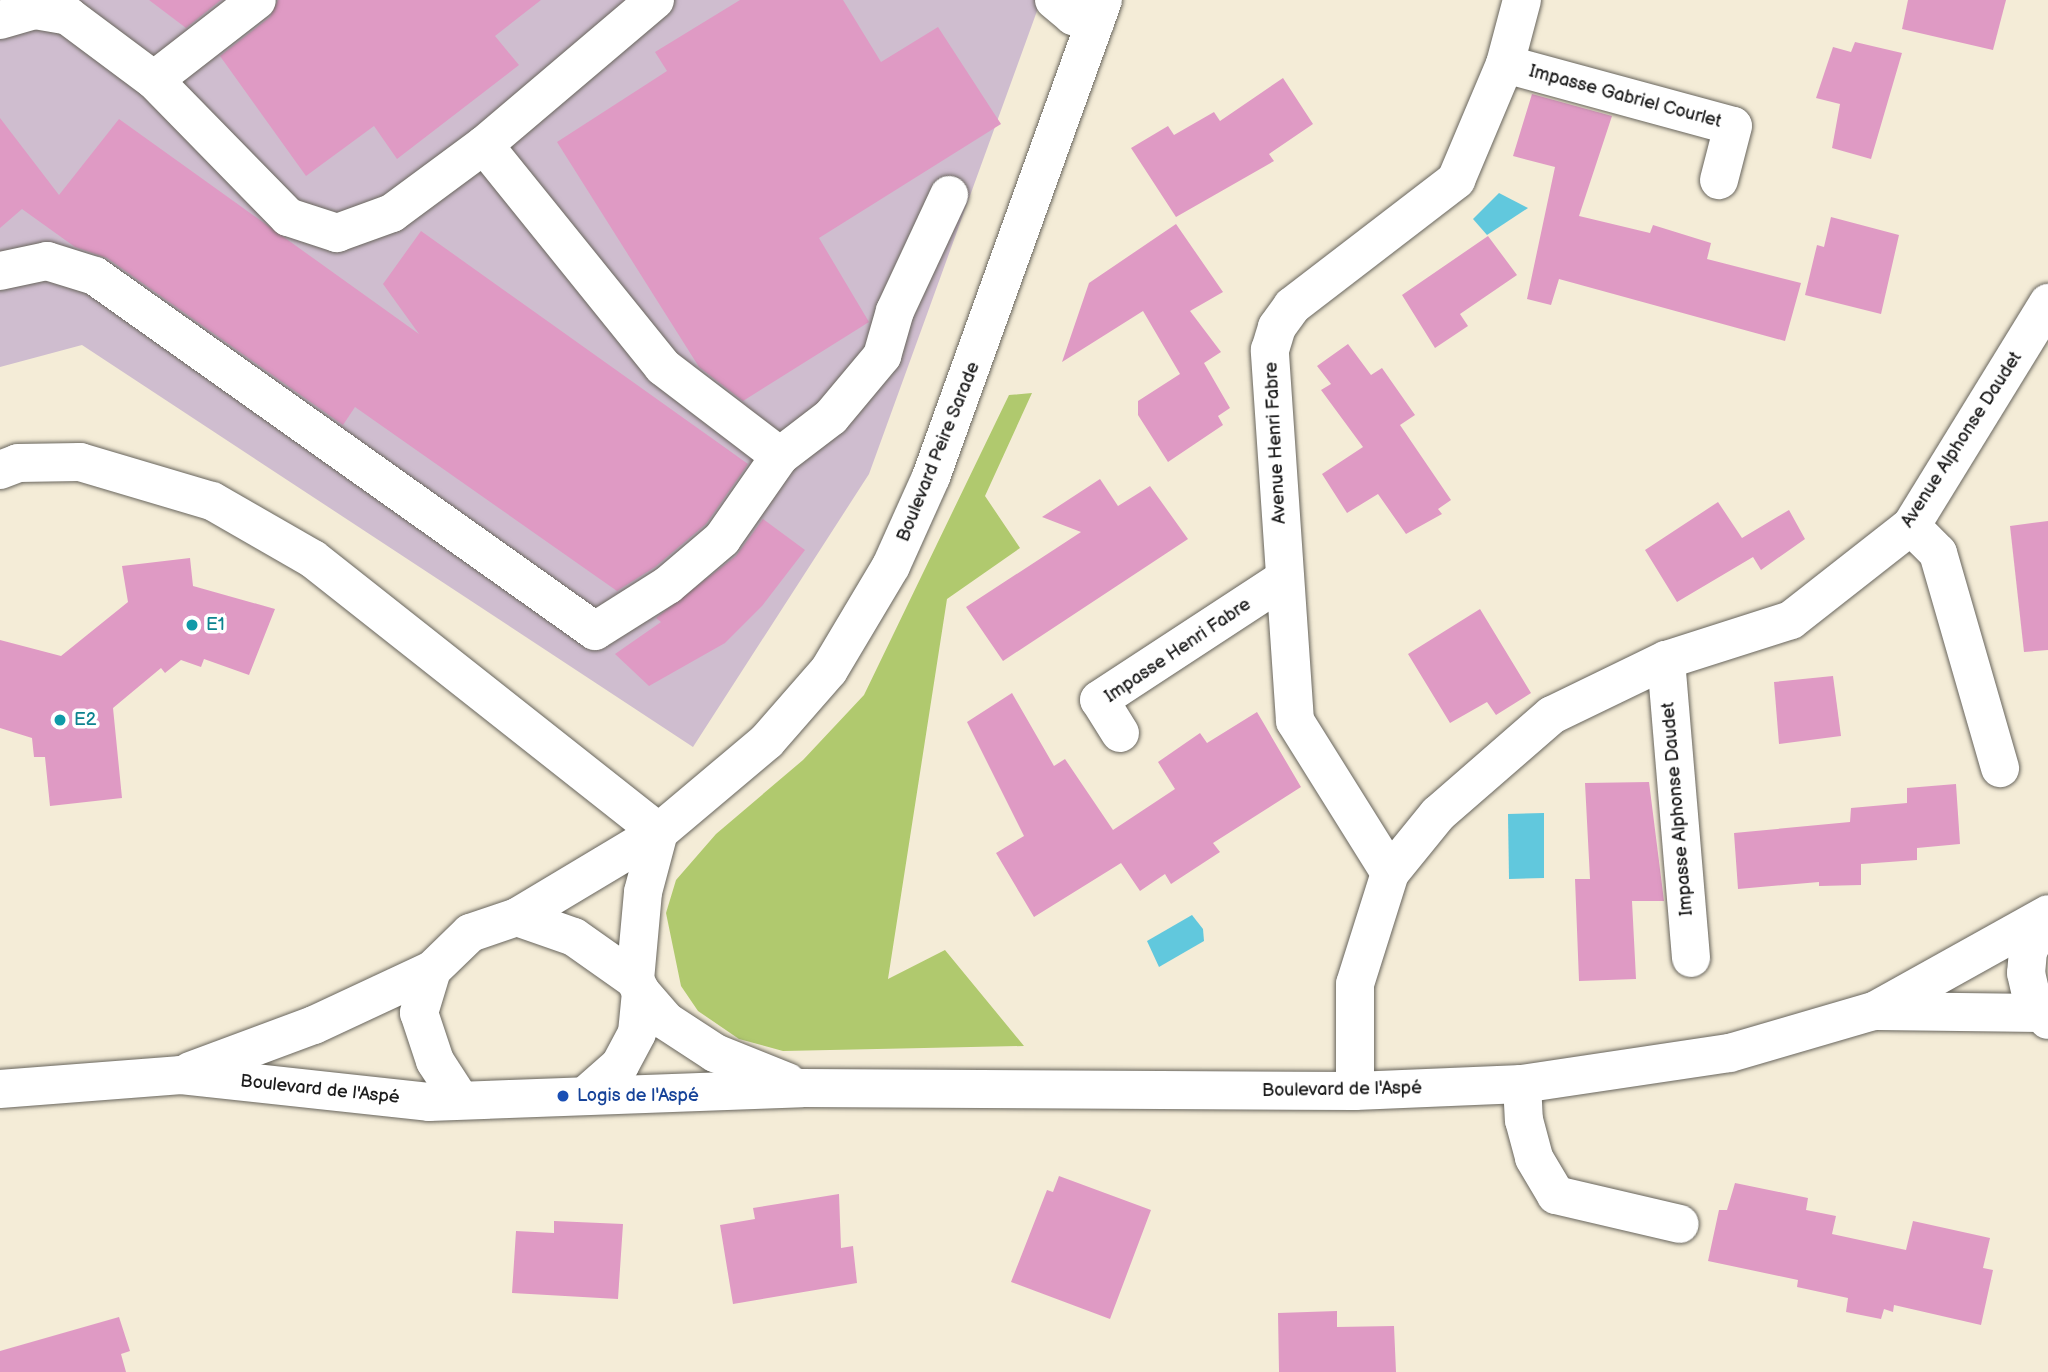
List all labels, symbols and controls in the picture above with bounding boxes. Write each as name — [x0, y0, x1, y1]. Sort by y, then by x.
street label: Impasse Gabriel Courlet — [1527, 61, 1723, 133]
street label: Avenue Alphonse Daudet — [1897, 348, 2027, 532]
street label: Boulevard Peire Sarade — [893, 359, 985, 545]
street label: Avenue Henri Fabre — [1261, 361, 1291, 525]
street label: Impasse Henri Fabre — [1101, 594, 1255, 708]
place label: E1 — [206, 614, 225, 636]
marker: E1 — [184, 617, 200, 633]
street label: Impasse Alphonse Daudet — [1658, 701, 1698, 917]
place label: E2 — [74, 709, 96, 731]
marker: E2 — [52, 712, 68, 728]
street label: Boulevard de l'Aspé — [239, 1071, 401, 1109]
street label: Boulevard de l'Aspé — [1262, 1078, 1422, 1102]
place label: Logis de l'Aspé — [577, 1085, 699, 1107]
marker: Logis de l'Aspé — [555, 1088, 571, 1104]

